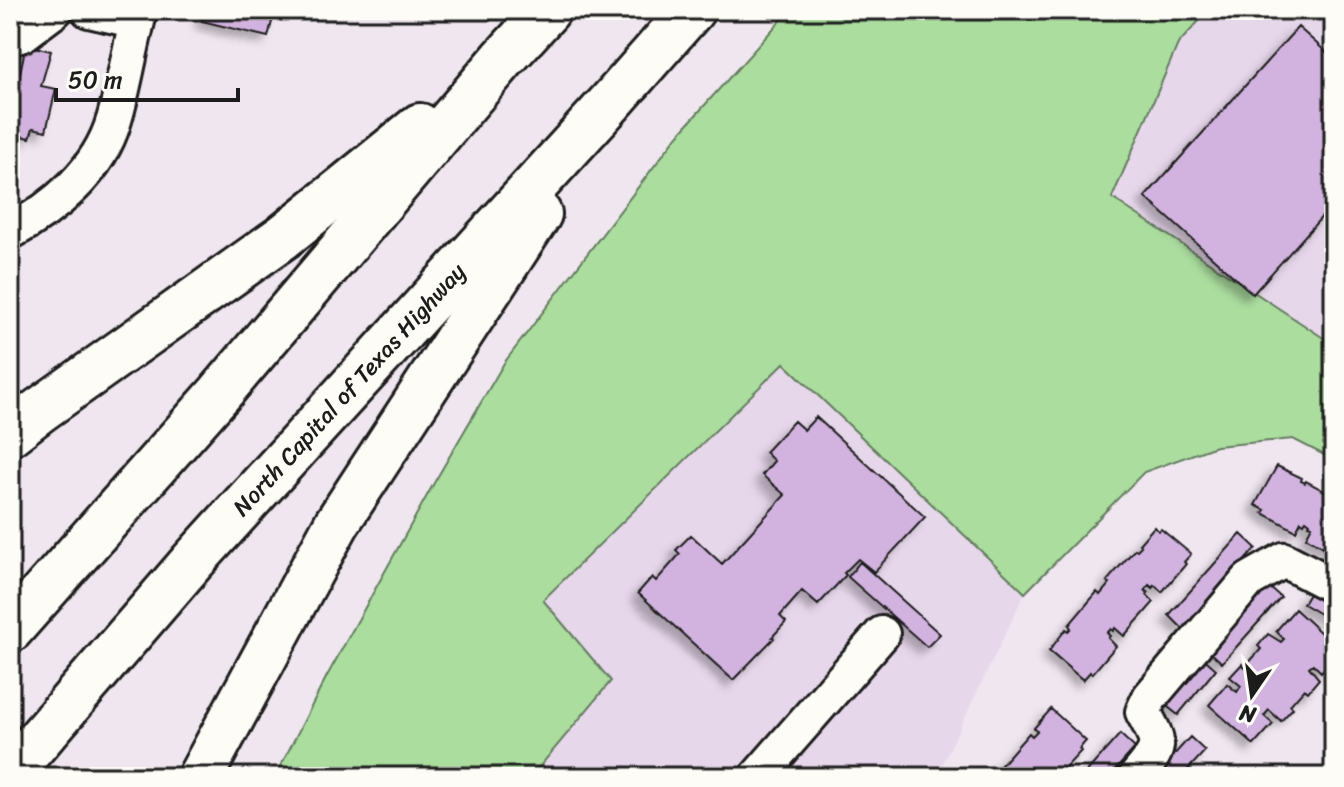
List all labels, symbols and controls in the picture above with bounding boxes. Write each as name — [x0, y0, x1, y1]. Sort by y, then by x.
scale bar — [56, 52, 238, 102]
text: 50 m — [68, 59, 123, 101]
street label: North Capital of Texas Highway — [222, 252, 477, 526]
north arrow — [1212, 655, 1292, 735]
text: N — [1235, 693, 1260, 735]

